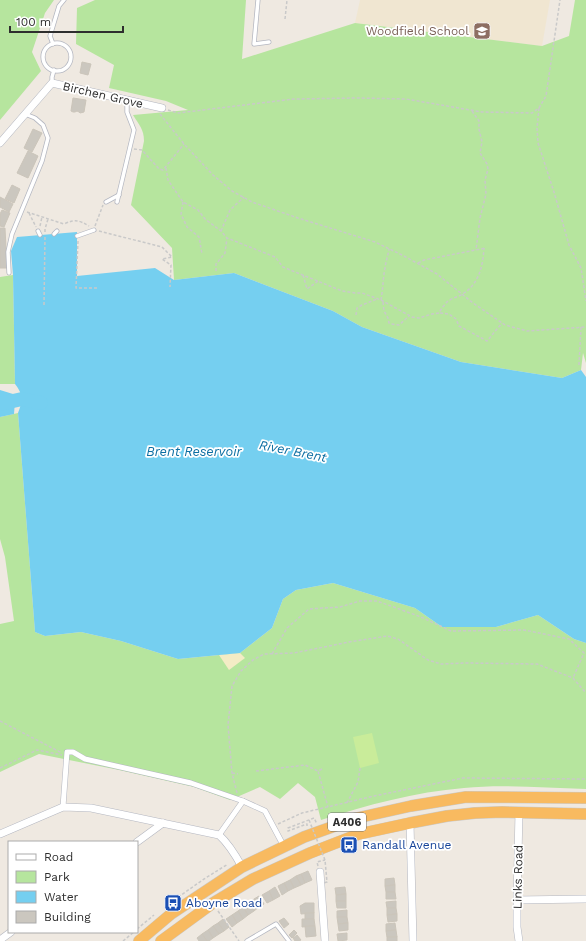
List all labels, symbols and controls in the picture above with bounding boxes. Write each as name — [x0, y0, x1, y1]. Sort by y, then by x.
scale bar — [10, 8, 123, 34]
text: 100 m — [16, 15, 51, 29]
school or university icon: Woodfield School — [472, 21, 492, 41]
place label: Woodfield School — [366, 24, 469, 38]
street label: Birchen Grove — [61, 79, 145, 111]
water label: River Brent — [258, 437, 329, 465]
water label: Brent Reservoir — [146, 444, 243, 459]
road number: A406 — [328, 813, 366, 831]
bus stop icon: Randall Avenue — [339, 835, 359, 855]
place label: Randall Avenue — [362, 838, 452, 852]
legend — [8, 841, 138, 933]
street label: Links Road — [510, 845, 526, 909]
text: Road — [44, 850, 73, 864]
text: Park — [44, 870, 70, 884]
text: Water — [44, 890, 79, 904]
bus stop icon: Aboyne Road — [163, 893, 183, 913]
place label: Aboyne Road — [186, 896, 262, 910]
text: Building — [44, 910, 91, 924]

